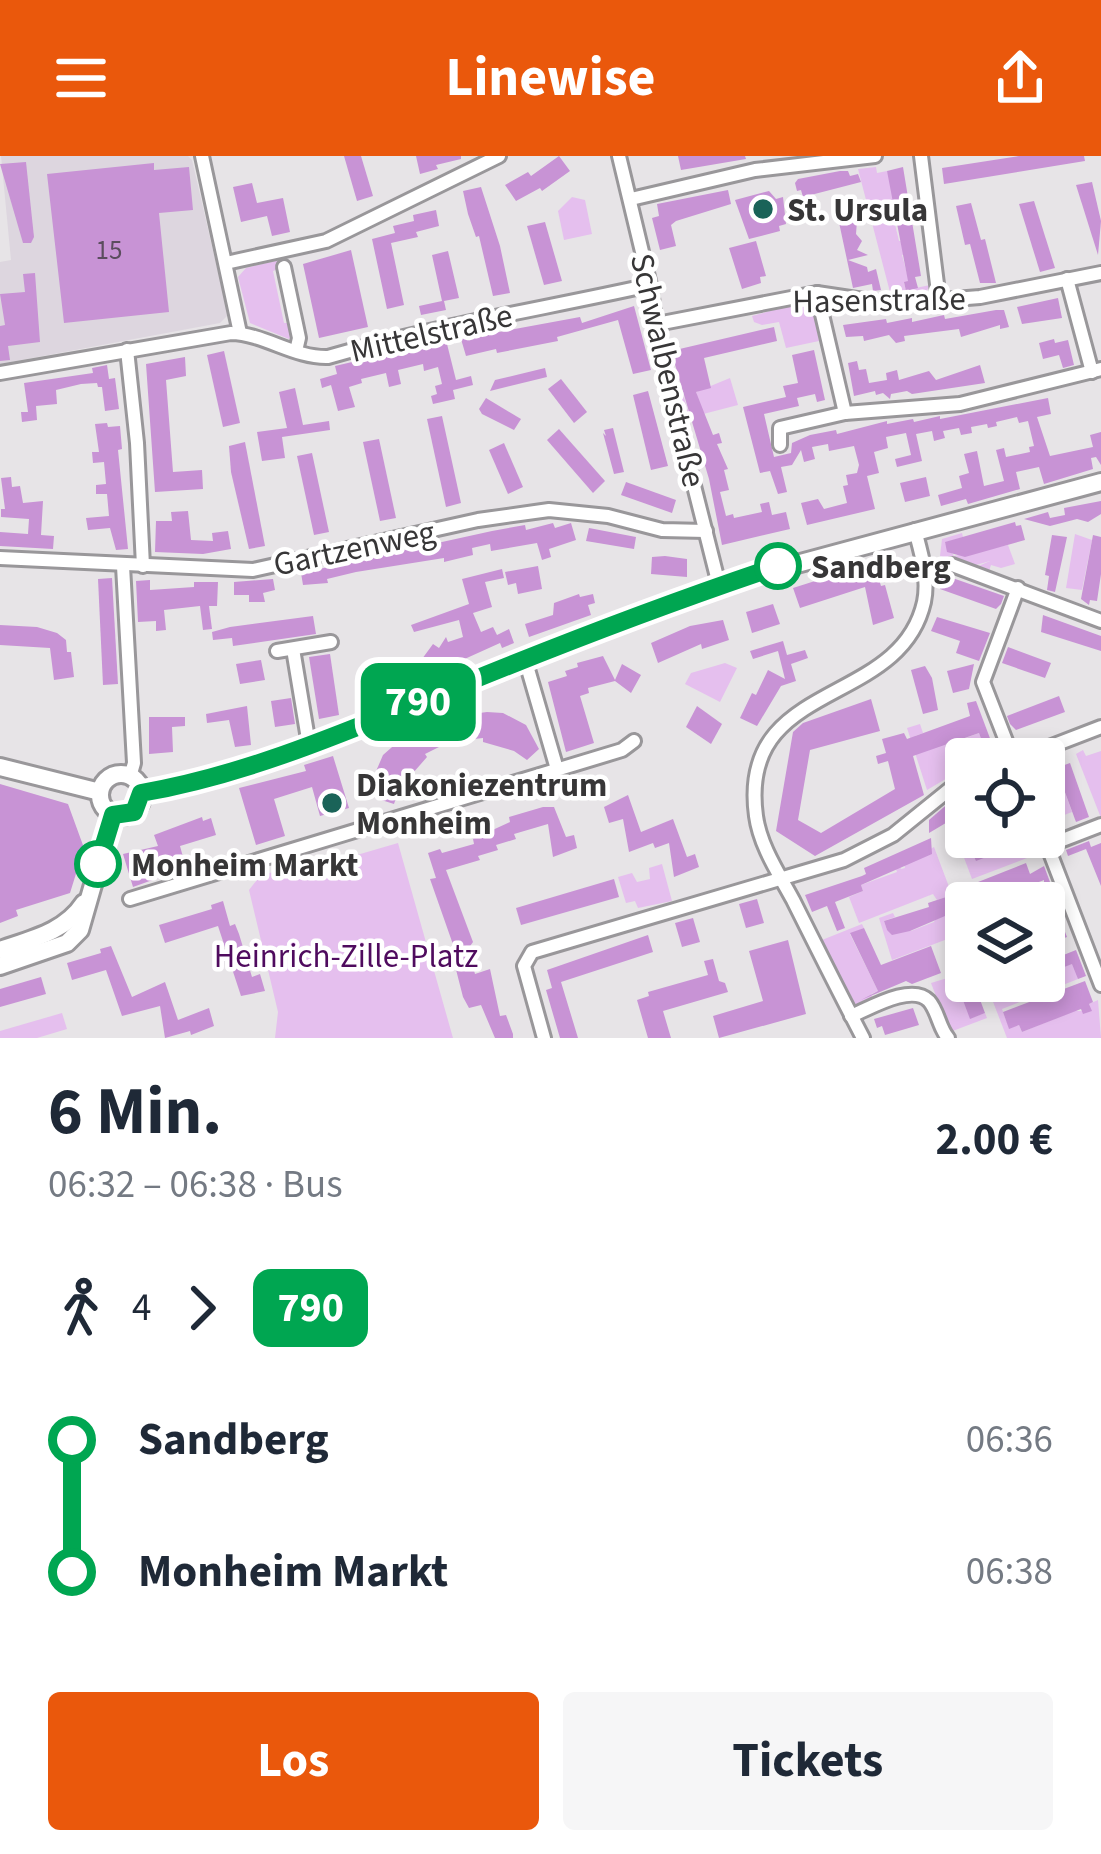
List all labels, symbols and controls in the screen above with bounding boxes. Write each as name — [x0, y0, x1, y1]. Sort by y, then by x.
text: Linewise — [445, 40, 656, 117]
icon: menu — [48, 45, 114, 111]
icon: share — [987, 45, 1053, 111]
place label: St. Ursula — [787, 187, 928, 234]
marker: St. Ursula — [750, 196, 776, 222]
house number: 15 — [96, 231, 122, 270]
street label: Schwalbenstraße — [618, 249, 717, 492]
street label: Hasenstraße — [792, 275, 966, 326]
street label: Mittelstraße — [346, 292, 517, 375]
street label: Gartzenweg — [269, 508, 440, 589]
marker: Sandberg — [756, 544, 800, 588]
place label: Sandberg — [811, 544, 951, 591]
line badge: 790 — [349, 663, 487, 741]
text: 790 — [385, 672, 451, 732]
map controls — [945, 738, 1065, 1002]
button: locate — [945, 738, 1065, 858]
place label: Diakoniezentrum Monheim — [356, 762, 607, 847]
marker: Diakoniezentrum Monheim — [319, 790, 345, 816]
marker: Monheim Markt — [76, 842, 120, 886]
place label: Monheim Markt — [131, 842, 359, 889]
button: layers — [945, 882, 1065, 1002]
park label: Heinrich-Zille-Platz — [214, 933, 478, 980]
text: 6 Min. — [48, 1065, 222, 1159]
text: 2.00 € — [935, 1108, 1053, 1172]
text: 06:32 – 06:38 · Bus — [48, 1157, 343, 1213]
icon: walk — [48, 1275, 114, 1341]
icon: forward — [169, 1275, 235, 1341]
text: 790 — [277, 1278, 344, 1338]
text: 4 — [132, 1280, 151, 1336]
text: Sandberg — [138, 1408, 329, 1472]
text: 06:36 — [966, 1412, 1053, 1468]
text: Monheim Markt — [138, 1540, 448, 1604]
text: 06:38 — [966, 1544, 1053, 1600]
button: Los — [48, 1692, 539, 1830]
button: Tickets — [563, 1692, 1053, 1830]

